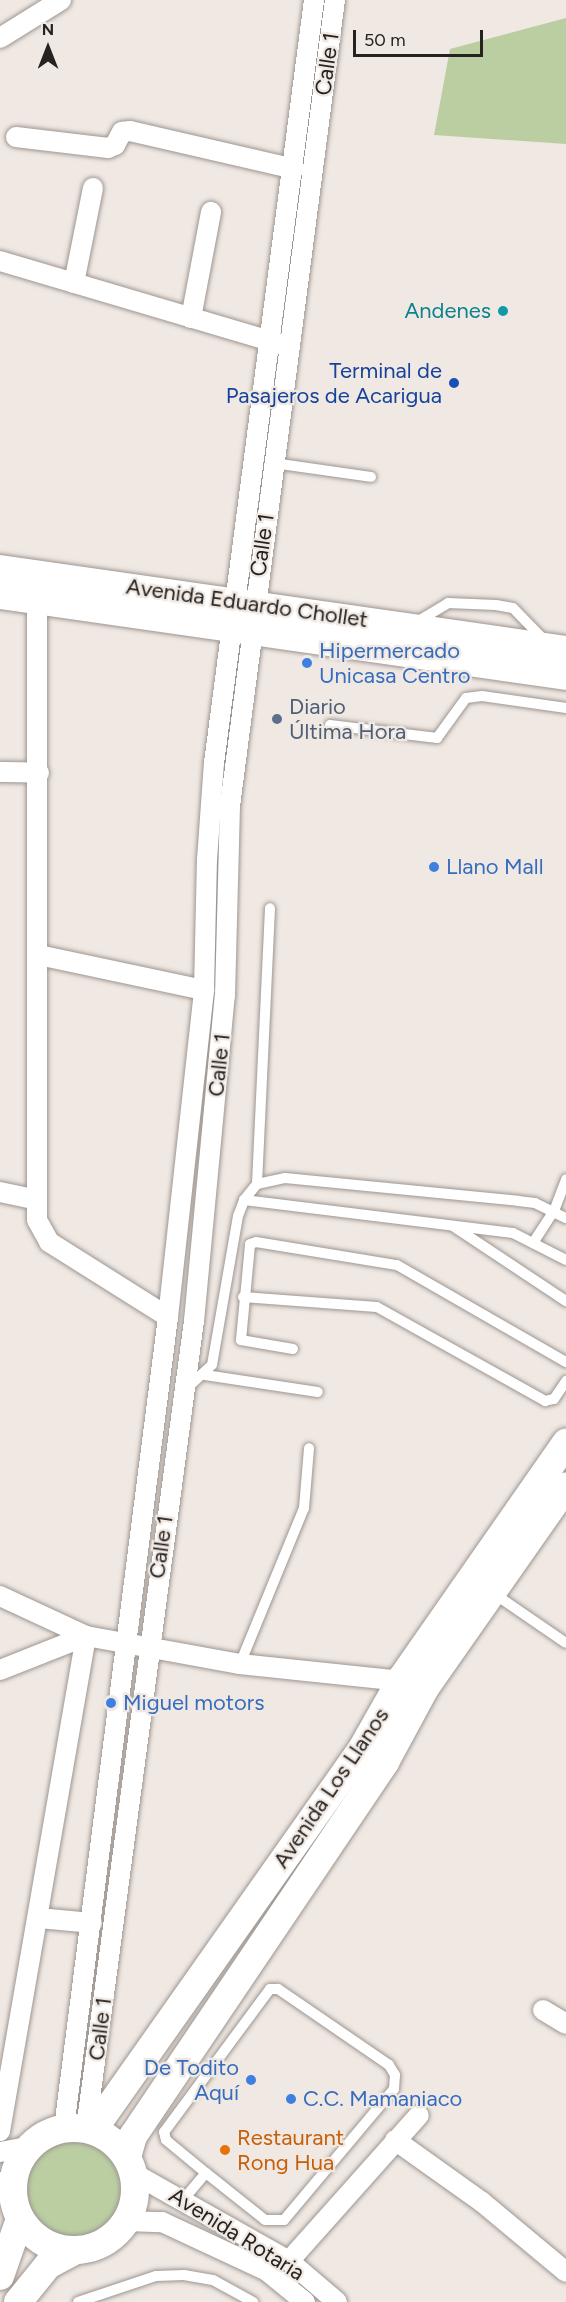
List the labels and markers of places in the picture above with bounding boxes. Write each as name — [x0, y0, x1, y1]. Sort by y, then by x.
place label: Andenes — [404, 298, 491, 324]
marker: Andenes — [496, 304, 510, 318]
place label: Terminal de Pasajeros de Acarigua — [226, 357, 442, 408]
marker: Terminal de Pasajeros de Acarigua — [447, 376, 461, 390]
place label: Hipermercado Unicasa Centro — [319, 637, 471, 688]
marker: Hipermercado Unicasa Centro — [300, 656, 314, 670]
place label: Diario Última Hora — [289, 693, 406, 744]
marker: Diario Última Hora — [270, 712, 284, 726]
place label: Llano Mall — [446, 854, 543, 880]
marker: Llano Mall — [427, 860, 441, 874]
place label: Miguel motors — [123, 1690, 264, 1716]
marker: Miguel motors — [104, 1696, 118, 1710]
place label: De Todito Aquí — [144, 2054, 239, 2106]
marker: De Todito Aquí — [244, 2073, 258, 2087]
place label: C.C. Mamaniaco — [303, 2086, 462, 2112]
marker: C.C. Mamaniaco — [284, 2092, 298, 2106]
place label: Restaurant Rong Hua — [237, 2124, 344, 2176]
marker: Restaurant Rong Hua — [218, 2143, 232, 2157]

